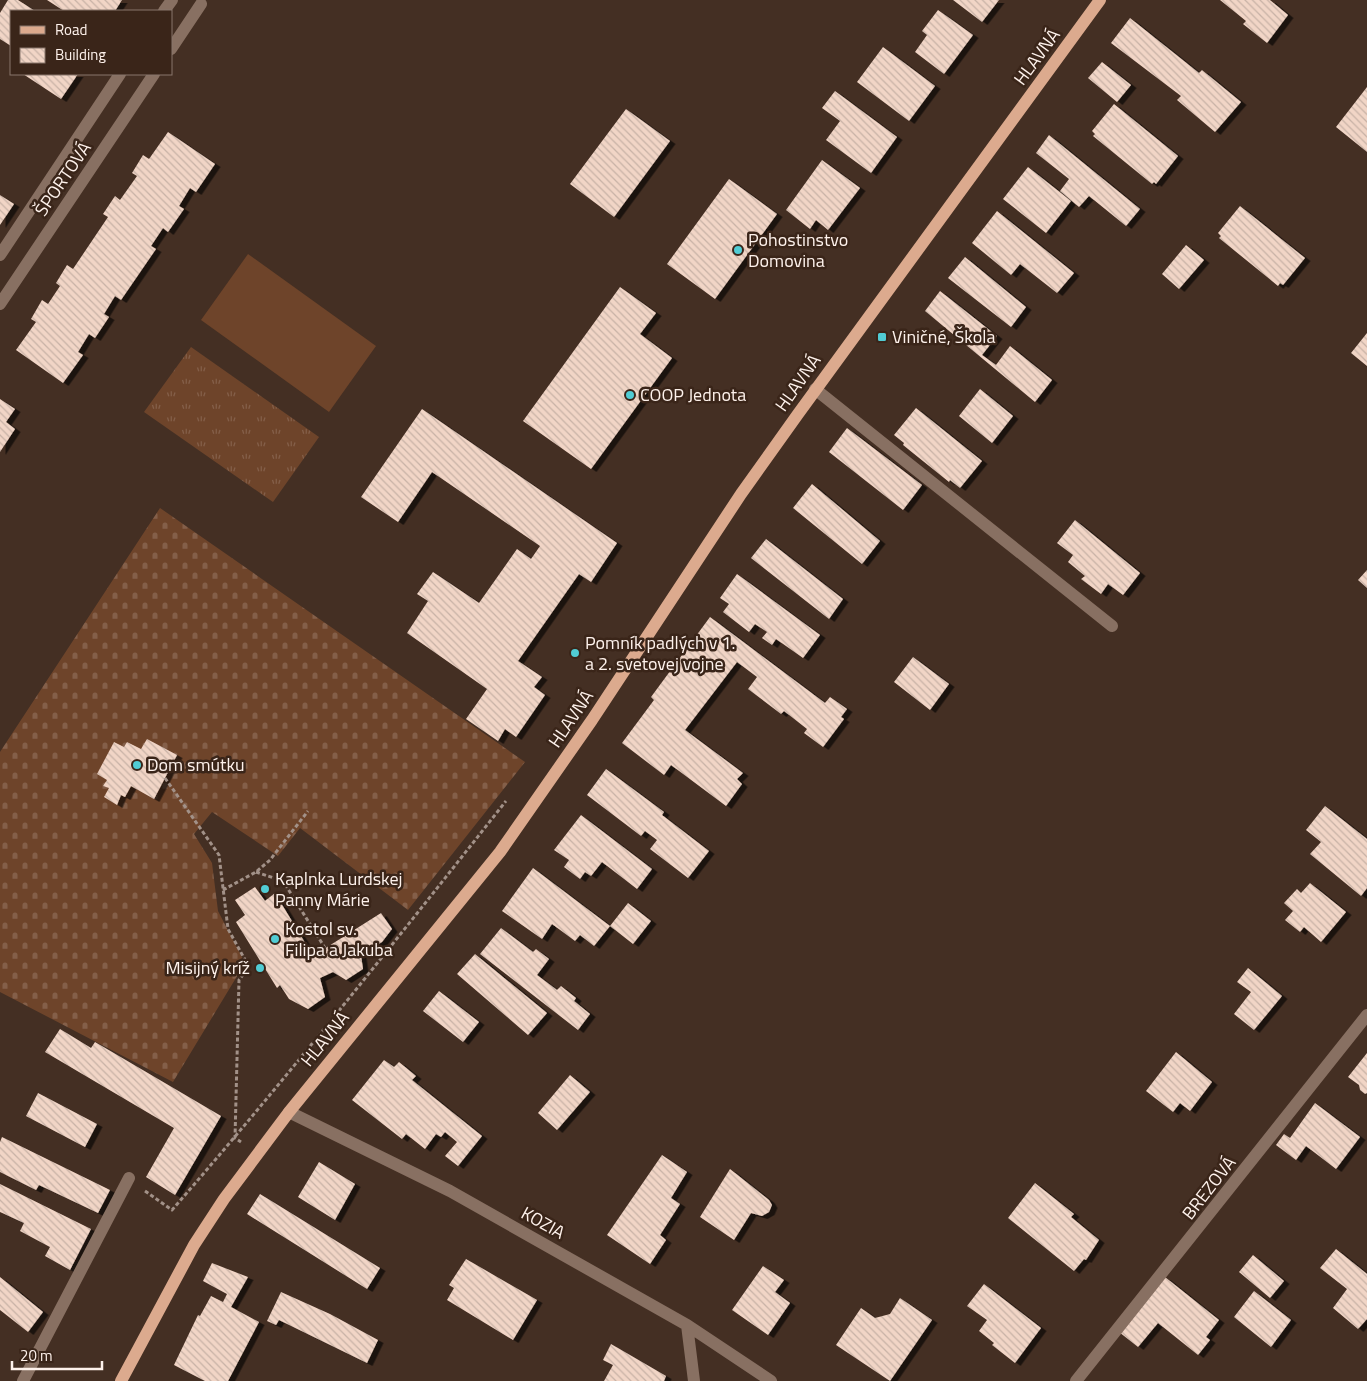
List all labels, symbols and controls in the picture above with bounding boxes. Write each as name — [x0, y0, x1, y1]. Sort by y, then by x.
legend — [10, 10, 172, 75]
text: Road — [55, 18, 87, 41]
street label: HLAVNÁ — [1007, 23, 1067, 91]
text: Building — [55, 43, 106, 66]
street label: ŠPORTOVÁ — [28, 136, 98, 221]
place label: Pohostinstvo Domovina — [748, 226, 848, 274]
marker: Pohostinstvo Domovina — [732, 244, 744, 256]
place label: Viničné, Škola — [892, 323, 995, 350]
marker: Viničné, Škola — [876, 331, 888, 343]
street label: HLAVNÁ — [768, 348, 827, 417]
place label: COOP Jednota — [640, 381, 746, 408]
marker: COOP Jednota — [624, 389, 636, 401]
place label: Pomník padlých v 1. a 2. svetovej vojne — [585, 629, 735, 677]
marker: Pomník padlých v 1. a 2. svetovej vojne — [569, 647, 581, 659]
street label: HLAVNÁ — [541, 684, 600, 753]
place label: Dom smútku — [147, 751, 245, 778]
marker: Dom smútku — [131, 759, 143, 771]
place label: Kaplnka Lurdskej Panny Márie — [275, 865, 403, 913]
marker: Kaplnka Lurdskej Panny Márie — [259, 883, 271, 895]
place label: Kostol sv. Filipa a Jakuba — [285, 915, 393, 963]
marker: Kostol sv. Filipa a Jakuba — [269, 933, 281, 945]
place label: Misijný kríž — [165, 954, 250, 981]
marker: Misijný kríž — [254, 962, 266, 974]
street label: HLAVNÁ — [294, 1005, 356, 1072]
street label: BREZOVÁ — [1175, 1150, 1242, 1225]
street label: KOZIA — [516, 1199, 570, 1246]
scale bar — [12, 1338, 102, 1370]
text: 20 m — [20, 1344, 53, 1367]

